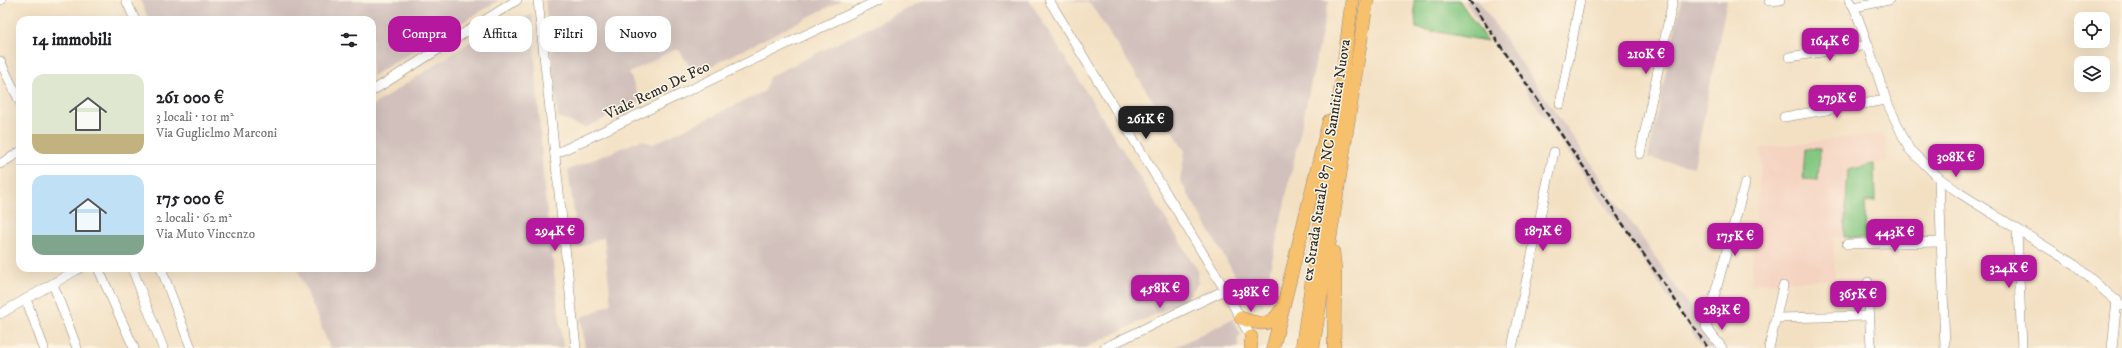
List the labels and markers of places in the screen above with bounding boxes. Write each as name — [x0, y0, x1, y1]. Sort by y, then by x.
pin: 164K € — [1797, 28, 1863, 62]
pin: 210K € — [1613, 41, 1679, 75]
pin: 279K € — [1804, 85, 1870, 119]
pin: 261K € — [1113, 106, 1179, 140]
pin: 308K € — [1923, 144, 1989, 178]
pin: 294K € — [522, 218, 588, 252]
pin: 187K € — [1510, 218, 1576, 252]
pin: 443K € — [1862, 219, 1928, 253]
pin: 175K € — [1702, 223, 1768, 257]
pin: 324K € — [1976, 255, 2042, 289]
pin: 458K € — [1127, 275, 1193, 309]
pin: 238K € — [1218, 279, 1284, 313]
pin: 365K € — [1825, 281, 1891, 315]
pin: 283K € — [1689, 297, 1755, 331]

